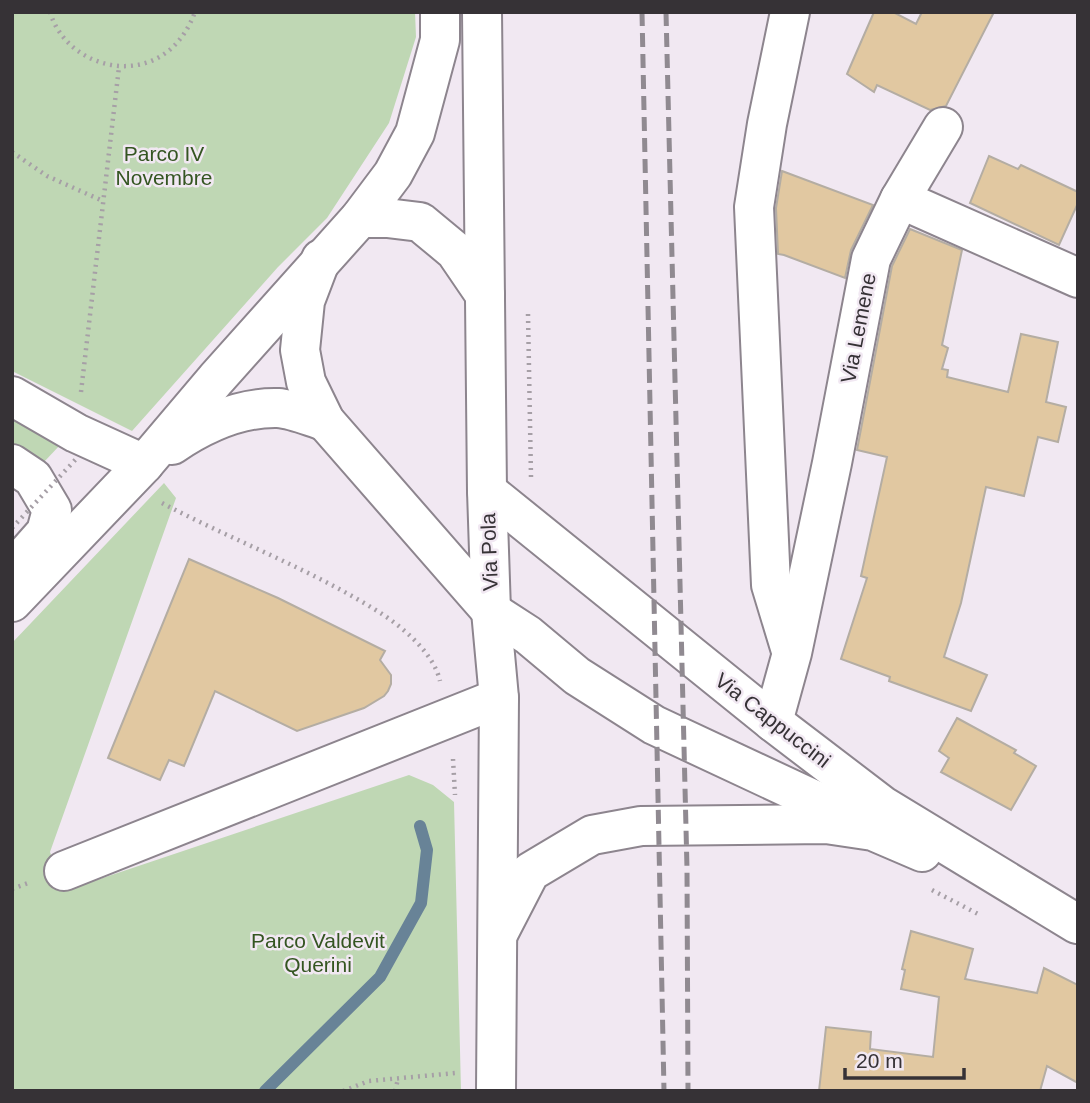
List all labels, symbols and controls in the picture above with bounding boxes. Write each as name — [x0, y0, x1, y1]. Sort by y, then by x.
park label: Parco IV Novembre — [116, 142, 212, 189]
street label: Via Lemene — [836, 271, 880, 385]
street label: Via Pola — [476, 512, 502, 591]
street label: Via Cappuccini — [711, 668, 835, 772]
park label: Parco Valdevit Querini — [251, 929, 385, 976]
scale bar — [845, 1036, 964, 1080]
text: 20 m — [856, 1049, 903, 1072]

